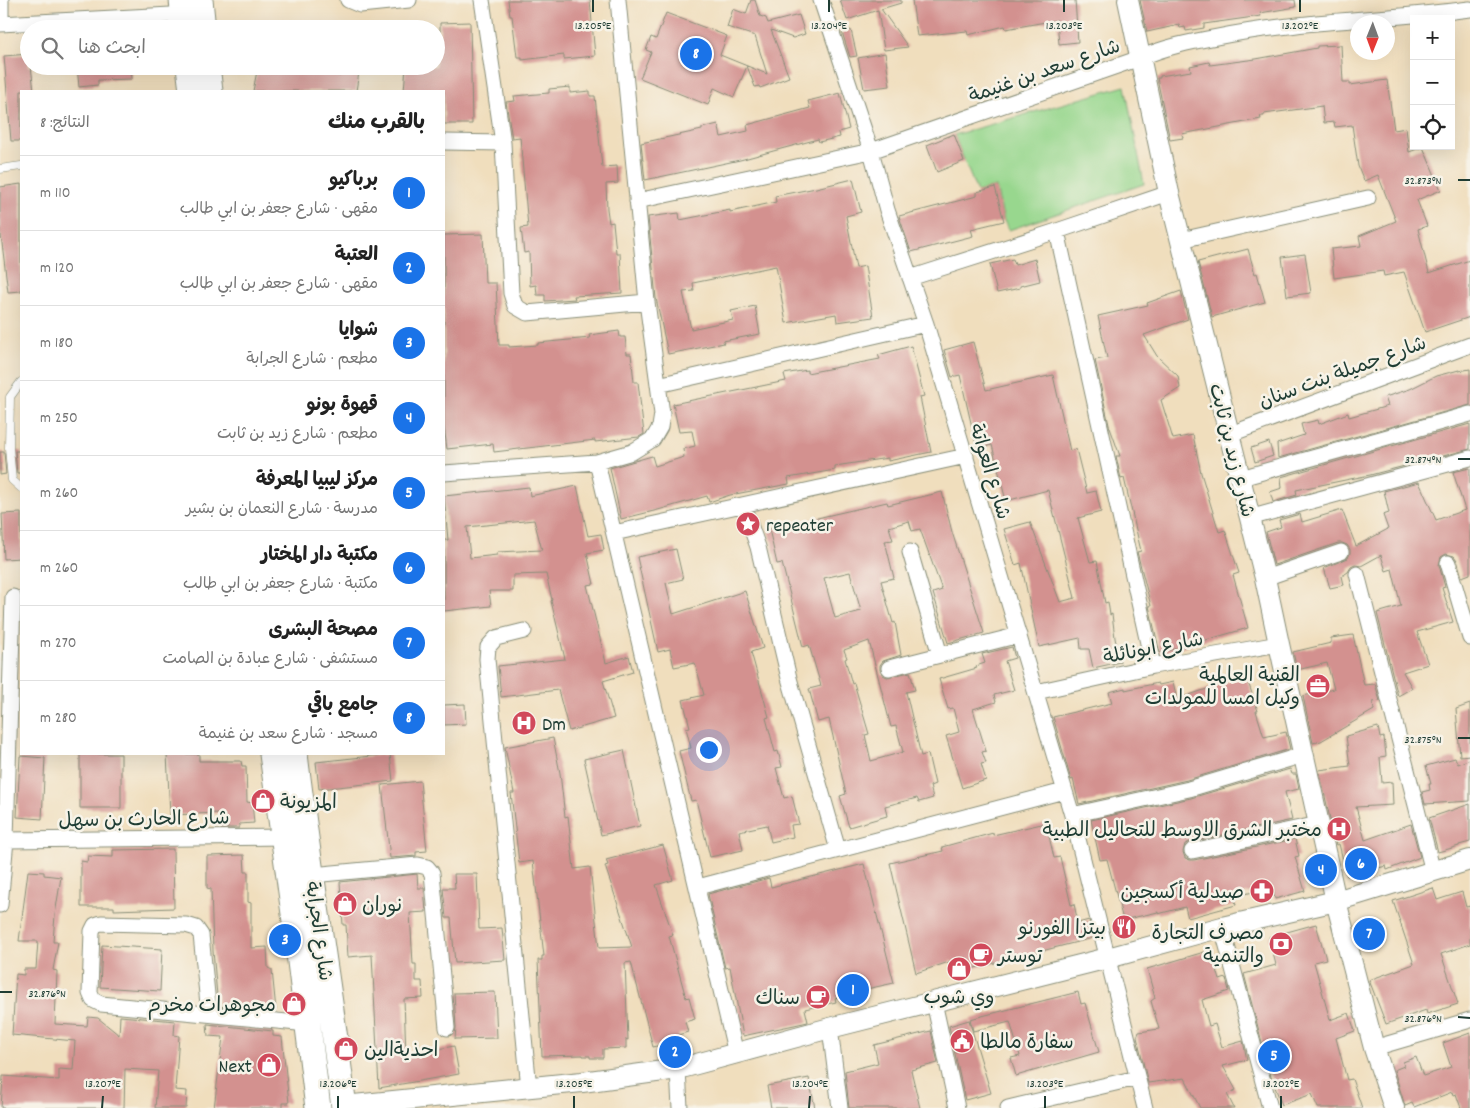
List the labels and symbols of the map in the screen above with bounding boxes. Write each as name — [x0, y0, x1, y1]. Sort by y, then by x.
north arrow — [1350, 15, 1395, 60]
text: 13.205°E — [575, 18, 612, 35]
text: 13.204°E — [811, 18, 848, 35]
text: 13.203°E — [1046, 18, 1083, 35]
text: 13.202°E — [1282, 18, 1319, 35]
street label: شارع سعد بن غنيمة — [965, 34, 1125, 112]
pin: 8 — [680, 35, 712, 73]
text: 32.873°N — [1404, 173, 1442, 190]
street label: شارع جميلة بنت سنان — [1255, 330, 1431, 417]
street label: شارع زيد بن ثابت — [1200, 381, 1260, 521]
street label: شارع العواتة — [960, 420, 1016, 523]
text: 32.874°N — [1405, 452, 1441, 469]
place icon: repeater — [735, 511, 761, 537]
place label: repeater — [766, 513, 834, 541]
street label: شارع ابونائلة — [1101, 627, 1206, 673]
place label: القنية العالمية وكيل امسا للمولدات — [1145, 663, 1300, 714]
office icon: القنية العالمية وكيل امسا للمولدات — [1305, 673, 1331, 699]
hospital icon: Dm — [511, 710, 537, 736]
place label: Dm — [542, 712, 566, 740]
text: 32.875°N — [1404, 732, 1442, 749]
your location — [696, 737, 722, 763]
shop icon: المزيونة — [250, 788, 276, 814]
place label: المزيونة — [280, 790, 337, 818]
street label: شارع الحارث بن سهل — [58, 806, 230, 836]
hospital icon: مختبر الشرق الاوسط للتحاليل الطبية — [1326, 816, 1352, 842]
place label: مختبر الشرق الاوسط للتحاليل الطبية — [1043, 818, 1322, 846]
pin: 6 — [1345, 845, 1377, 883]
pin: 4 — [1305, 851, 1337, 889]
pharmacy icon: صيدلية أكسجين — [1249, 878, 1275, 904]
street label: شارع الجرابة — [296, 880, 338, 983]
place label: صيدلية أكسجين — [1121, 880, 1244, 908]
shop icon: نوران — [332, 891, 358, 917]
place label: نوران — [362, 893, 403, 921]
restaurant icon: بيتزا الفورنو — [1111, 914, 1137, 940]
pin: 7 — [1353, 915, 1385, 953]
place label: بيتزا الفورنو — [1017, 916, 1106, 944]
pin: 3 — [269, 921, 301, 959]
place label: مصرف التجارة والتنمية — [1151, 921, 1264, 972]
bank icon: مصرف التجارة والتنمية — [1268, 931, 1294, 957]
cafe icon: توستر — [968, 942, 994, 968]
place label: توستر — [996, 944, 1043, 972]
shop icon: وي شوب — [946, 956, 972, 982]
pin: 1 — [837, 971, 869, 1009]
cafe icon: سناك — [805, 984, 831, 1010]
place label: وي شوب — [923, 985, 995, 1013]
text: 32.876°N — [28, 986, 66, 1003]
place label: سناك — [756, 986, 800, 1014]
shop icon: مجوهرات مخرم — [281, 991, 307, 1017]
place label: مجوهرات مخرم — [148, 993, 276, 1021]
text: 32.876°N — [1404, 1011, 1442, 1028]
public building icon: سفارة مالطا — [949, 1028, 975, 1054]
place label: سفارة مالطا — [980, 1030, 1074, 1058]
pin: 2 — [659, 1033, 691, 1071]
shop icon: احذيةالين — [333, 1036, 359, 1062]
pin: 5 — [1258, 1037, 1290, 1075]
place label: احذيةالين — [364, 1038, 438, 1066]
shop icon: Next — [256, 1052, 282, 1078]
place label: Next — [219, 1054, 252, 1082]
text: 13.207°E — [85, 1076, 121, 1093]
text: 13.206°E — [320, 1076, 357, 1093]
text: 13.205°E — [556, 1076, 593, 1093]
text: 13.204°E — [792, 1076, 829, 1093]
text: 13.203°E — [1027, 1076, 1064, 1093]
text: 13.202°E — [1263, 1076, 1300, 1093]

